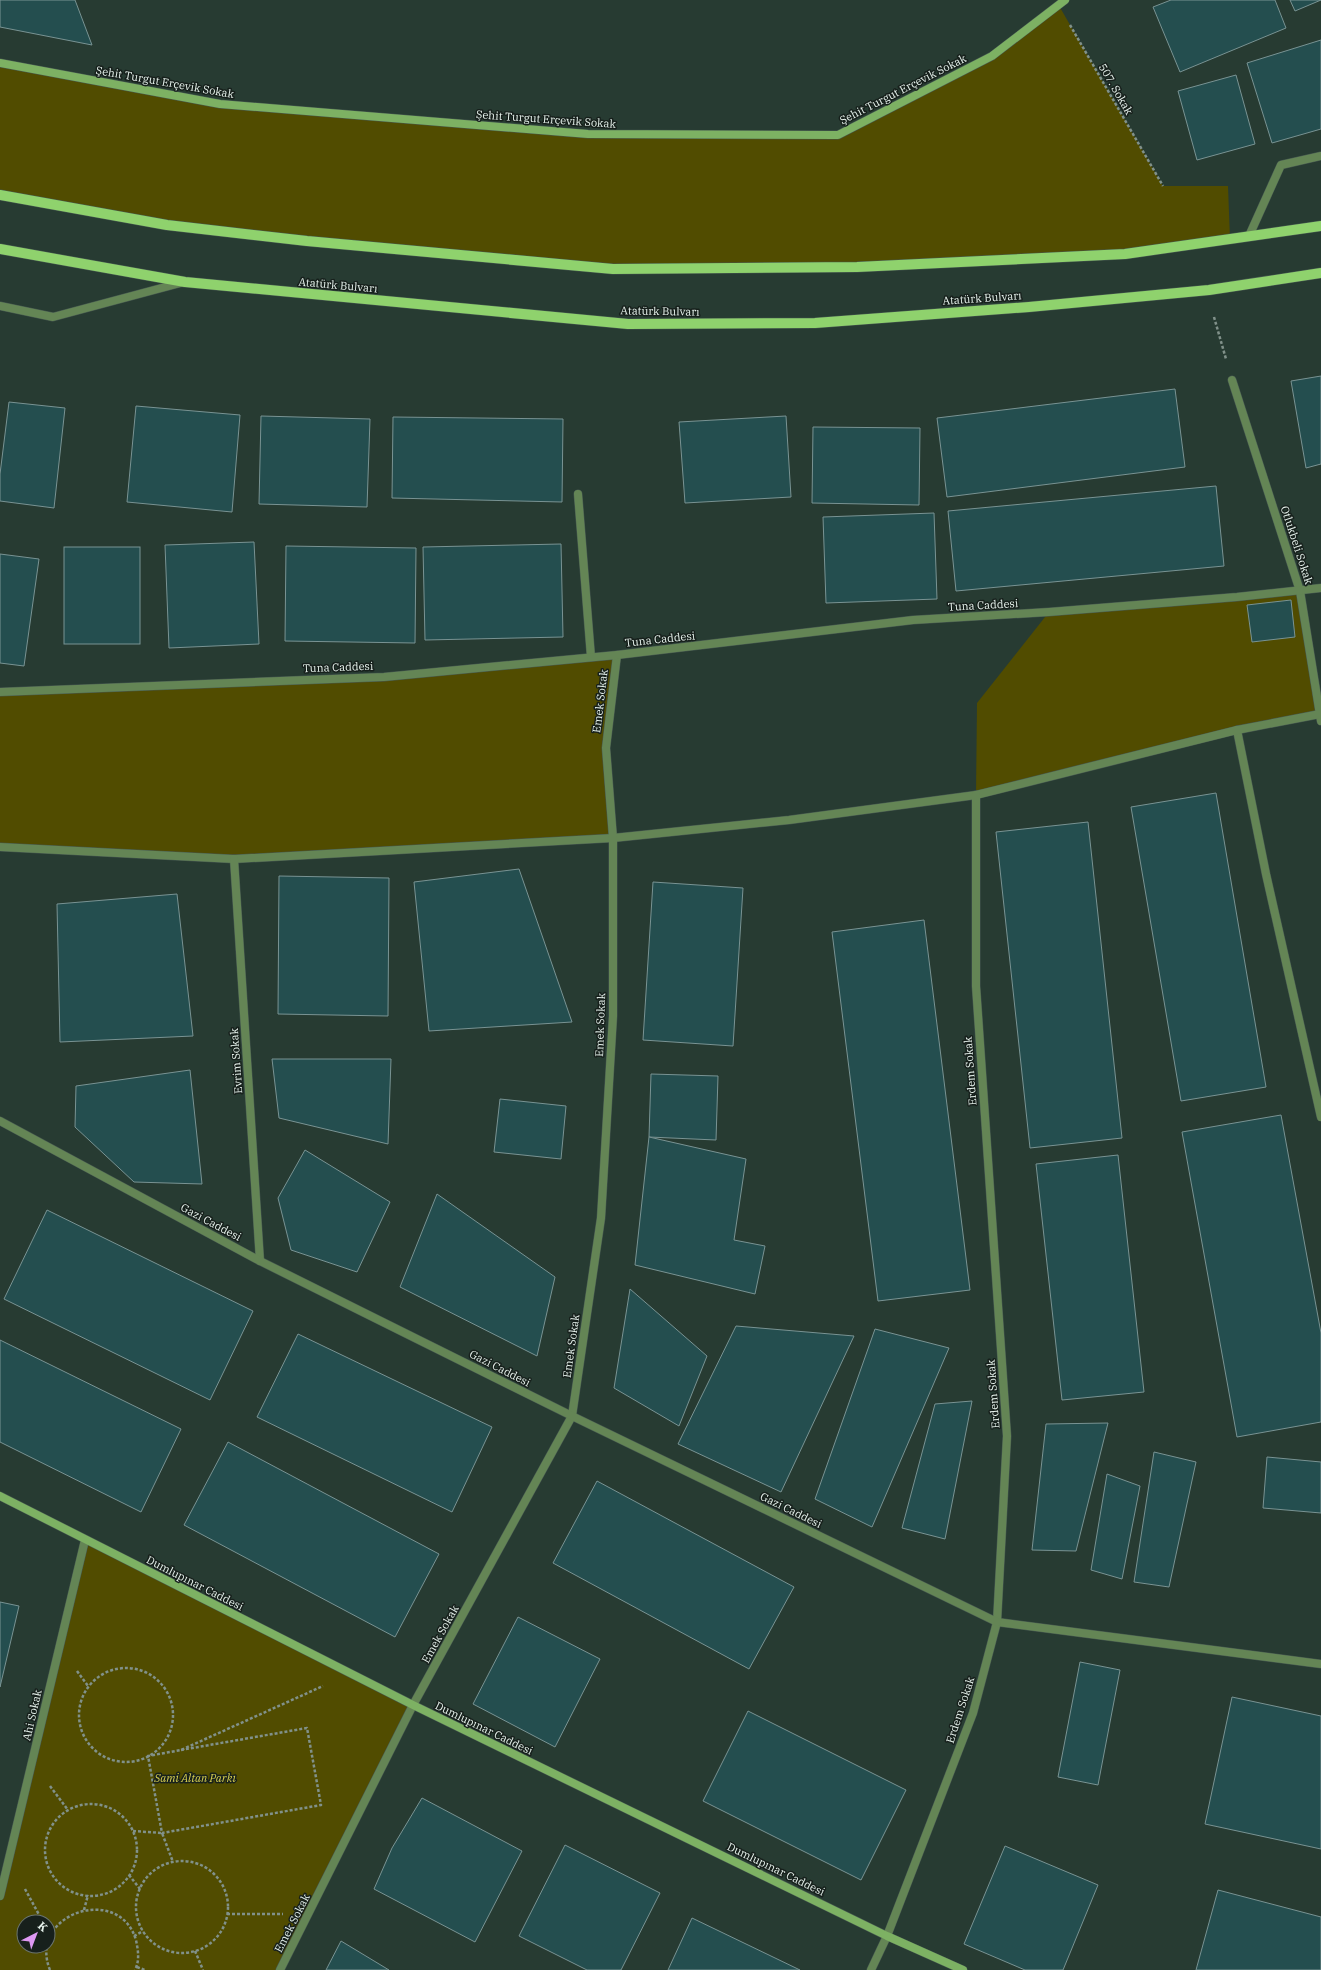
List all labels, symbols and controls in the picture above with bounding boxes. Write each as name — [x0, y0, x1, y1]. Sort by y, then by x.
street label: Şehit Turgut Erçevik Sokak — [837, 51, 969, 127]
street label: 507. Sokak — [1096, 61, 1137, 118]
street label: Şehit Turgut Erçevik Sokak — [95, 63, 236, 101]
street label: Şehit Turgut Erçevik Sokak — [476, 107, 617, 131]
street label: Atatürk Bulvarı — [298, 275, 379, 295]
street label: Atatürk Bulvarı — [942, 288, 1023, 308]
street label: Atatürk Bulvarı — [620, 303, 700, 319]
street label: Otlukbeli Sokak — [1278, 504, 1316, 587]
street label: Tuna Caddesi — [947, 596, 1019, 614]
street label: Tuna Caddesi — [624, 628, 696, 650]
street label: Tuna Caddesi — [303, 659, 374, 675]
street label: Emek Sokak — [589, 668, 611, 734]
street label: Emek Sokak — [592, 992, 608, 1057]
street label: Evrim Sokak — [227, 1027, 245, 1094]
street label: Erdem Sokak — [961, 1035, 979, 1106]
street label: Gazi Caddesi — [178, 1200, 244, 1244]
street label: Emek Sokak — [560, 1313, 582, 1379]
street label: Gazi Caddesi — [467, 1347, 533, 1390]
street label: Erdem Sokak — [984, 1358, 1002, 1429]
street label: Gazi Caddesi — [758, 1489, 825, 1531]
street label: Dumlupınar Caddesi — [144, 1552, 246, 1614]
street label: Emek Sokak — [418, 1602, 462, 1665]
street label: Erdem Sokak — [943, 1674, 978, 1745]
street label: Ahi Sokak — [19, 1688, 45, 1742]
street label: Dumlupınar Caddesi — [433, 1698, 536, 1758]
park label: Sami Altan Parkı — [153, 1771, 236, 1785]
street label: Dumlupınar Caddesi — [725, 1839, 828, 1899]
street label: Emek Sokak — [271, 1891, 313, 1955]
north arrow — [16, 1914, 56, 1954]
text: K — [35, 1919, 51, 1935]

